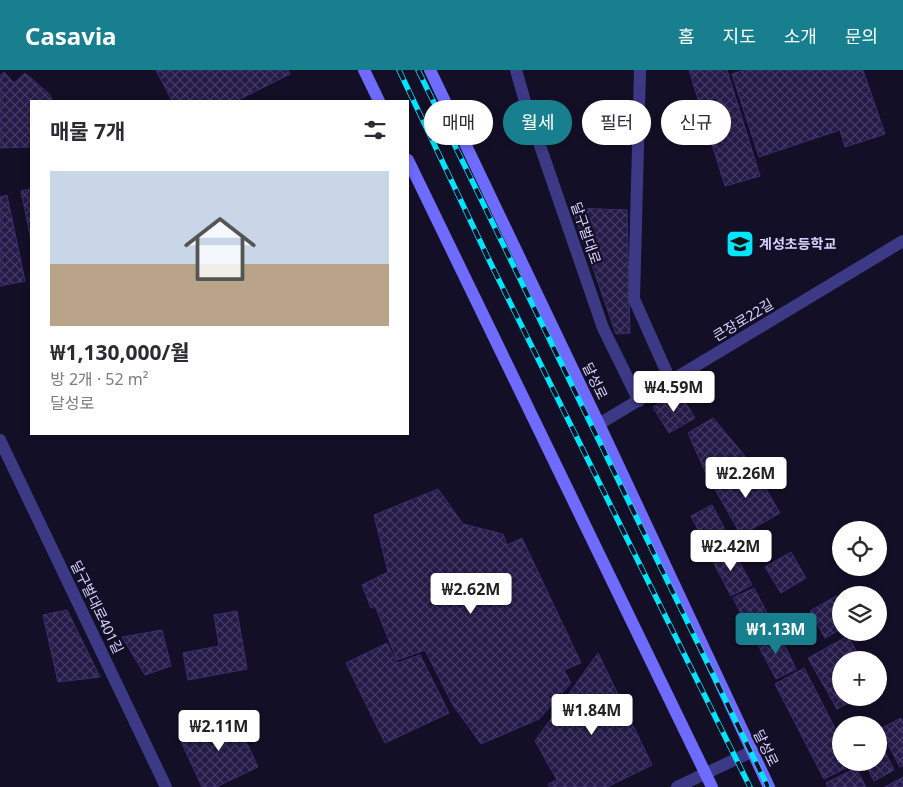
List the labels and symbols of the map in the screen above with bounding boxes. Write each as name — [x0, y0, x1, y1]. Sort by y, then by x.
street label: 달구벌대로 — [567, 199, 606, 266]
school or university icon: 계성초등학교 — [725, 229, 755, 259]
place label: 계성초등학교 — [759, 234, 836, 253]
street label: 큰장로22길 — [709, 294, 777, 345]
street label: 달성로 — [578, 359, 613, 402]
pin: ₩4.59M — [633, 370, 715, 413]
pin: ₩2.26M — [705, 456, 787, 499]
pin: ₩2.42M — [690, 530, 772, 572]
street label: 달구벌대로401길 — [67, 557, 128, 656]
pin: ₩2.62M — [430, 572, 512, 615]
pin: ₩1.13M — [735, 612, 817, 655]
pin: ₩1.84M — [551, 694, 633, 736]
pin: ₩2.11M — [178, 710, 260, 752]
street label: 달성로 — [749, 726, 784, 769]

